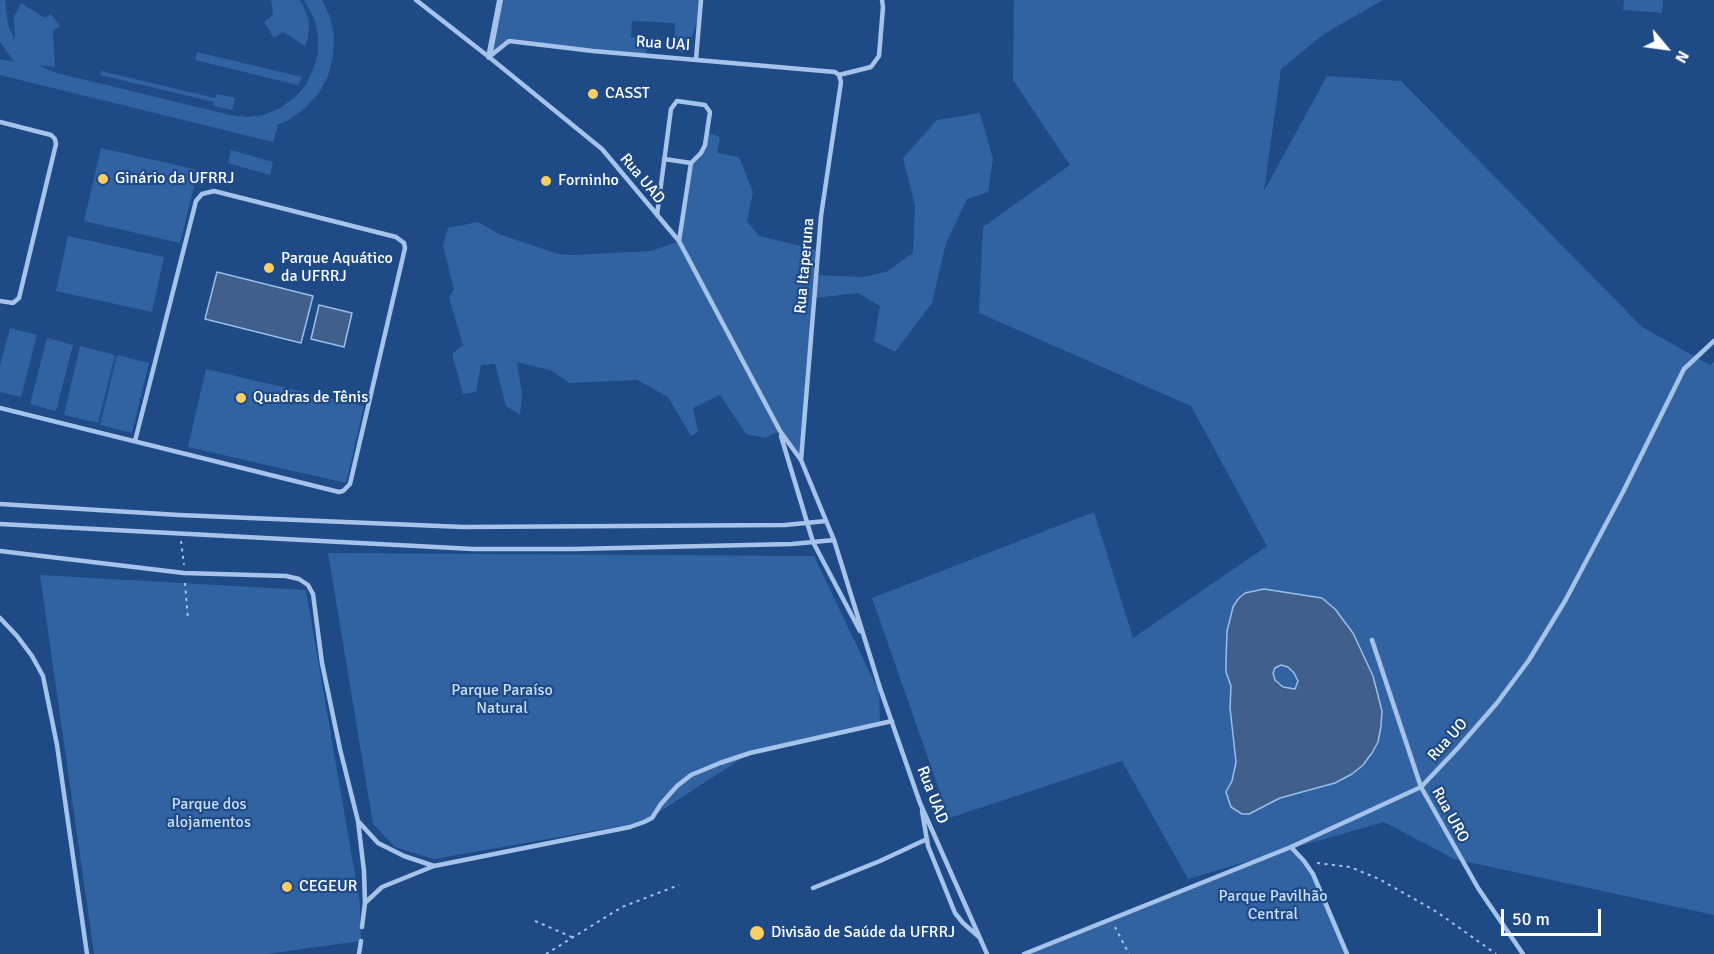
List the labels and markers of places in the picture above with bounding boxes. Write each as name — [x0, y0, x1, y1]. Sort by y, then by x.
place label: CASST — [605, 84, 650, 104]
marker: CASST — [586, 87, 600, 101]
place label: Ginário da UFRRJ — [115, 169, 234, 189]
place label: Forninho — [558, 171, 619, 191]
marker: Ginário da UFRRJ — [96, 172, 110, 186]
marker: Forninho — [539, 174, 553, 188]
place label: Parque Aquático da UFRRJ — [281, 249, 393, 287]
marker: Parque Aquático da UFRRJ — [262, 261, 276, 275]
place label: Quadras de Tênis — [253, 388, 368, 408]
marker: Quadras de Tênis — [234, 391, 248, 405]
place label: CEGEUR — [299, 877, 357, 897]
marker: CEGEUR — [280, 880, 294, 894]
place label: Divisão de Saúde da UFRRJ — [771, 923, 955, 943]
marker: Divisão de Saúde da UFRRJ — [748, 924, 766, 942]

